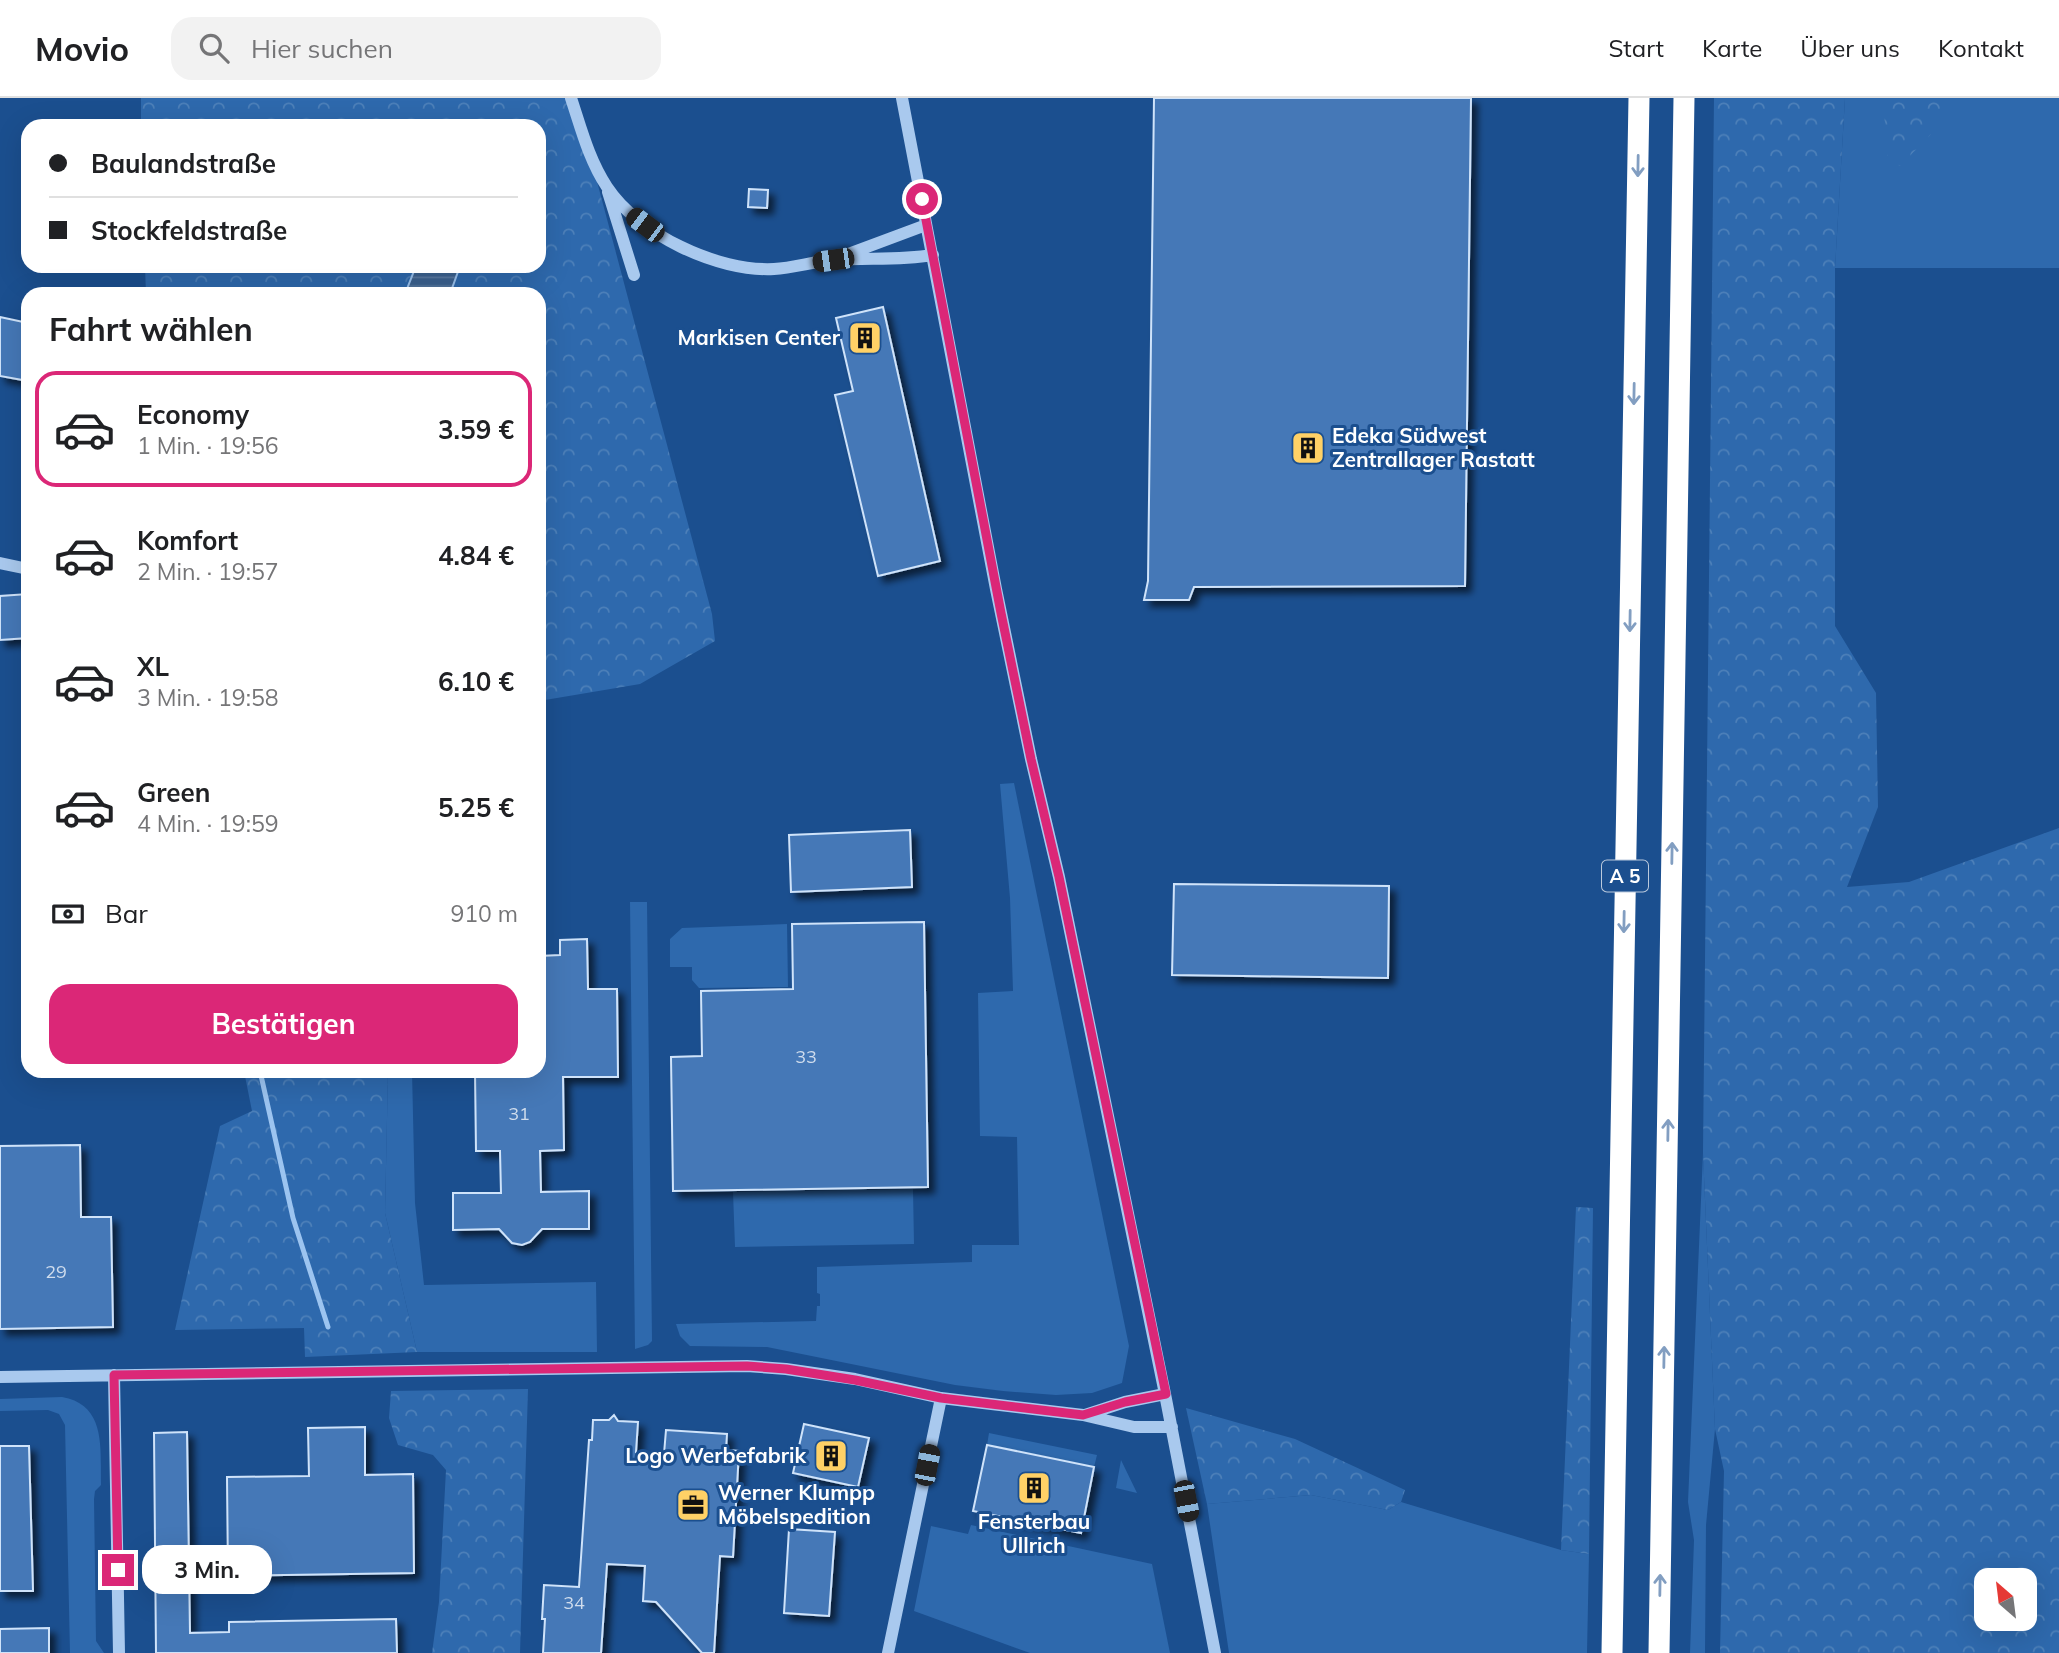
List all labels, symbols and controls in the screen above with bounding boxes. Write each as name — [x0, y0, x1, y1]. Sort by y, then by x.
search box — [171, 17, 661, 80]
text: Movio — [35, 28, 129, 69]
icon: search — [195, 29, 233, 67]
text: Hier suchen — [251, 32, 393, 65]
text: Start — [1608, 33, 1664, 63]
text: Karte — [1702, 33, 1762, 63]
text: Über uns — [1800, 33, 1900, 63]
text: Kontakt — [1938, 33, 2024, 63]
text: Baulandstraße — [91, 147, 276, 180]
one-way arrow — [1631, 154, 1644, 177]
route start — [906, 183, 938, 215]
car — [622, 204, 669, 246]
text: Stockfeldstraße — [91, 214, 287, 247]
car — [811, 247, 856, 273]
text: Fahrt wählen — [49, 309, 253, 349]
building icon: Markisen Center — [846, 319, 884, 357]
place label: Markisen Center — [678, 324, 841, 350]
one-way arrow — [1627, 382, 1640, 405]
icon: car — [53, 398, 116, 461]
text: Economy — [137, 398, 249, 431]
text: 3.59 € — [438, 413, 514, 446]
place label: Edeka Südwest Zentrallager Rastatt — [1332, 422, 1535, 472]
building icon: Edeka Südwest Zentrallager Rastatt — [1289, 429, 1327, 467]
text: 1 Min. · 19:56 — [137, 431, 279, 460]
icon: car — [53, 524, 116, 587]
text: Komfort — [137, 524, 238, 557]
text: 4.84 € — [438, 539, 514, 572]
text: 2 Min. · 19:57 — [137, 557, 279, 586]
one-way arrow — [1623, 609, 1636, 632]
icon: car — [53, 650, 116, 713]
text: XL — [137, 650, 169, 683]
text: 6.10 € — [438, 665, 514, 698]
text: 3 Min. · 19:58 — [137, 683, 279, 712]
icon: car — [53, 776, 116, 839]
text: Green — [137, 776, 210, 809]
text: 5.25 € — [438, 791, 514, 824]
text: 4 Min. · 19:59 — [137, 809, 279, 838]
one-way arrow — [1665, 842, 1679, 865]
road number: A 5 — [1602, 860, 1648, 891]
icon: cash — [49, 895, 87, 933]
text: Bar — [105, 897, 148, 930]
text: 910 m — [450, 899, 518, 928]
one-way arrow — [1618, 910, 1631, 933]
button: Bestätigen — [49, 984, 518, 1064]
house number: 33 — [795, 1045, 817, 1068]
house number: 31 — [508, 1102, 530, 1125]
one-way arrow — [1661, 1119, 1675, 1142]
house number: 29 — [45, 1260, 67, 1283]
one-way arrow — [1657, 1346, 1671, 1369]
building icon: Logo Werbefabrik — [812, 1437, 850, 1475]
place label: Logo Werbefabrik — [625, 1442, 806, 1468]
car — [913, 1442, 942, 1488]
building icon: Fensterbau Ullrich — [1015, 1469, 1053, 1507]
car — [1172, 1478, 1201, 1524]
place label: Werner Klumpp Möbelspedition — [718, 1479, 875, 1529]
office icon: Werner Klumpp Möbelspedition — [674, 1486, 712, 1524]
place label: Fensterbau Ullrich — [978, 1508, 1090, 1558]
callout: 3 Min. — [142, 1546, 272, 1594]
route end — [102, 1554, 134, 1586]
text: 3 Min. — [174, 1555, 240, 1584]
north arrow — [1974, 1568, 2037, 1631]
map controls — [1974, 1568, 2037, 1631]
one-way arrow — [1653, 1574, 1667, 1597]
house number: 34 — [563, 1591, 585, 1614]

